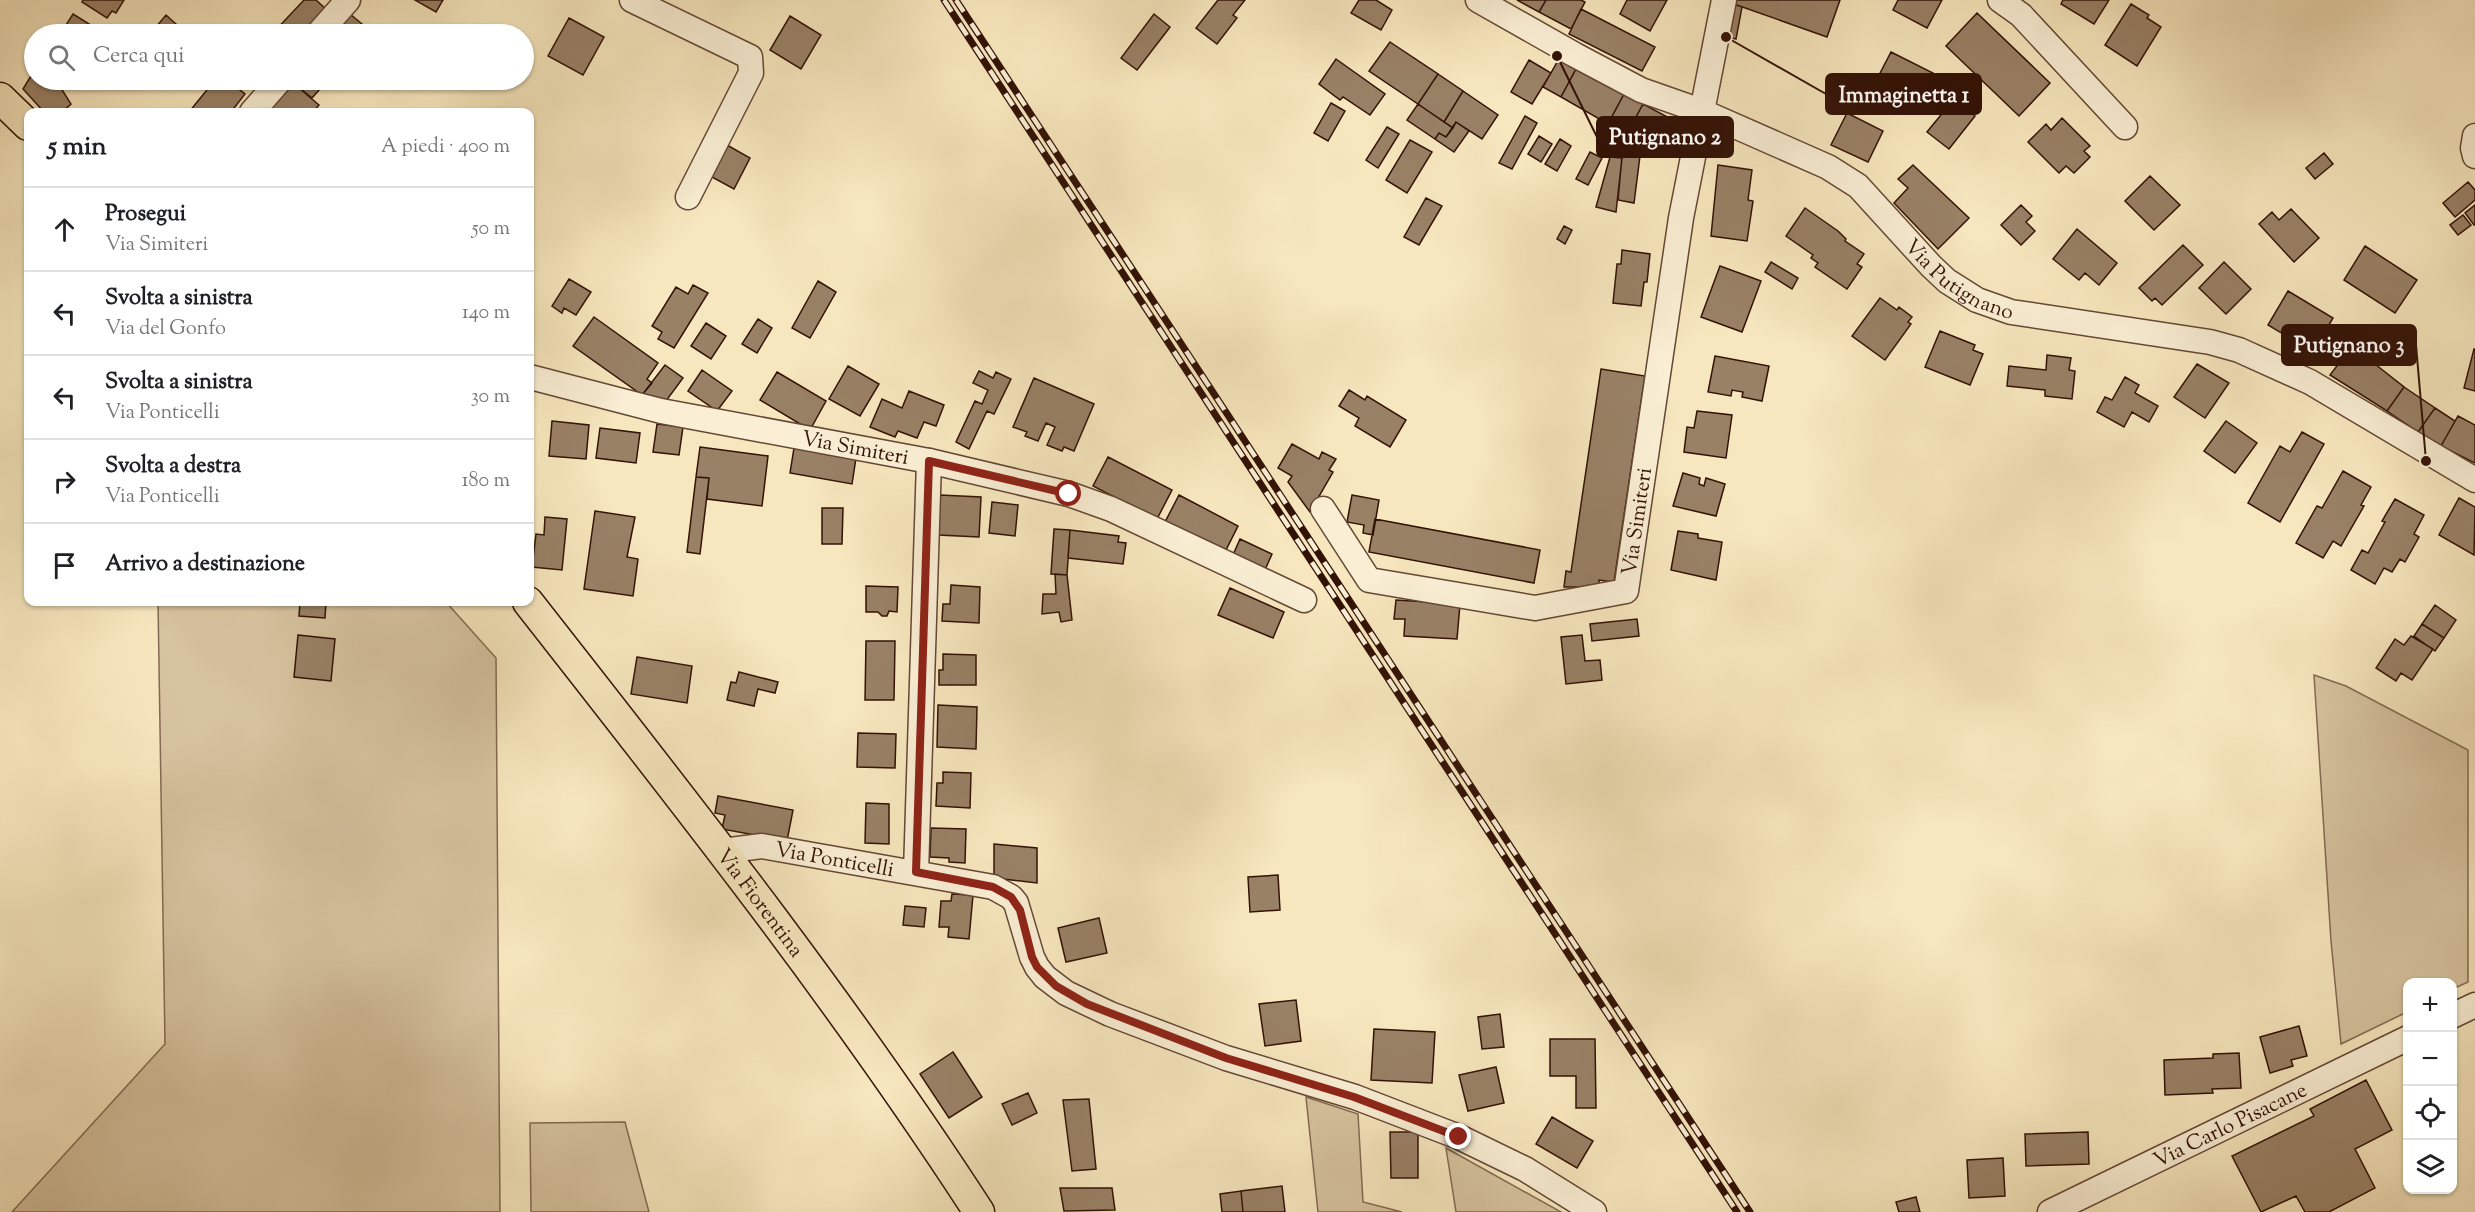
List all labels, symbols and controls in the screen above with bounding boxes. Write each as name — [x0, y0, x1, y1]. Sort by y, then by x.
search box — [24, 24, 534, 90]
icon: search — [45, 41, 78, 74]
text: Cerca qui — [93, 41, 184, 73]
callout: Immaginetta 1 — [1826, 74, 1981, 114]
text: Immaginetta 1 — [1839, 81, 1970, 113]
callout: Putignano 2 — [1597, 117, 1733, 157]
text: Putignano 2 — [1609, 123, 1722, 155]
text: 5 min — [48, 129, 107, 166]
text: A piedi · 400 m — [381, 133, 510, 162]
text: Prosegui — [105, 199, 186, 231]
icon: ahead — [48, 213, 81, 246]
text: 50 m — [472, 215, 510, 244]
text: Via Simiteri — [105, 231, 208, 260]
street label: Via Putignano — [1896, 233, 2018, 329]
text: Svolta a sinistra — [105, 283, 253, 315]
icon: left — [48, 297, 81, 330]
text: 140 m — [462, 299, 510, 328]
text: Via del Gonfo — [105, 315, 226, 344]
callout: Putignano 3 — [2282, 325, 2416, 365]
text: Putignano 3 — [2294, 331, 2404, 363]
text: Svolta a sinistra — [105, 367, 253, 399]
icon: left — [48, 381, 81, 414]
text: 30 m — [471, 383, 510, 412]
text: Via Ponticelli — [105, 399, 220, 428]
street label: Via Simiteri — [799, 425, 911, 474]
text: Svolta a destra — [105, 451, 241, 483]
icon: right — [48, 465, 81, 498]
street label: Via Simiteri — [1616, 466, 1661, 577]
text: 180 m — [462, 467, 510, 496]
route start — [1055, 480, 1081, 506]
text: Via Ponticelli — [105, 483, 220, 512]
icon: arrive — [48, 549, 81, 582]
text: Arrivo a destinazione — [105, 549, 305, 581]
street label: Via Ponticelli — [772, 836, 896, 886]
street label: Via Fiorentina — [708, 843, 810, 965]
map controls — [2403, 978, 2457, 1194]
button: + — [2403, 978, 2457, 1032]
button: − — [2403, 1032, 2457, 1086]
street label: Via Carlo Pisacane — [2149, 1076, 2313, 1177]
button: locate — [2403, 1086, 2457, 1140]
route end — [1445, 1123, 1471, 1149]
button: layers — [2403, 1140, 2457, 1194]

